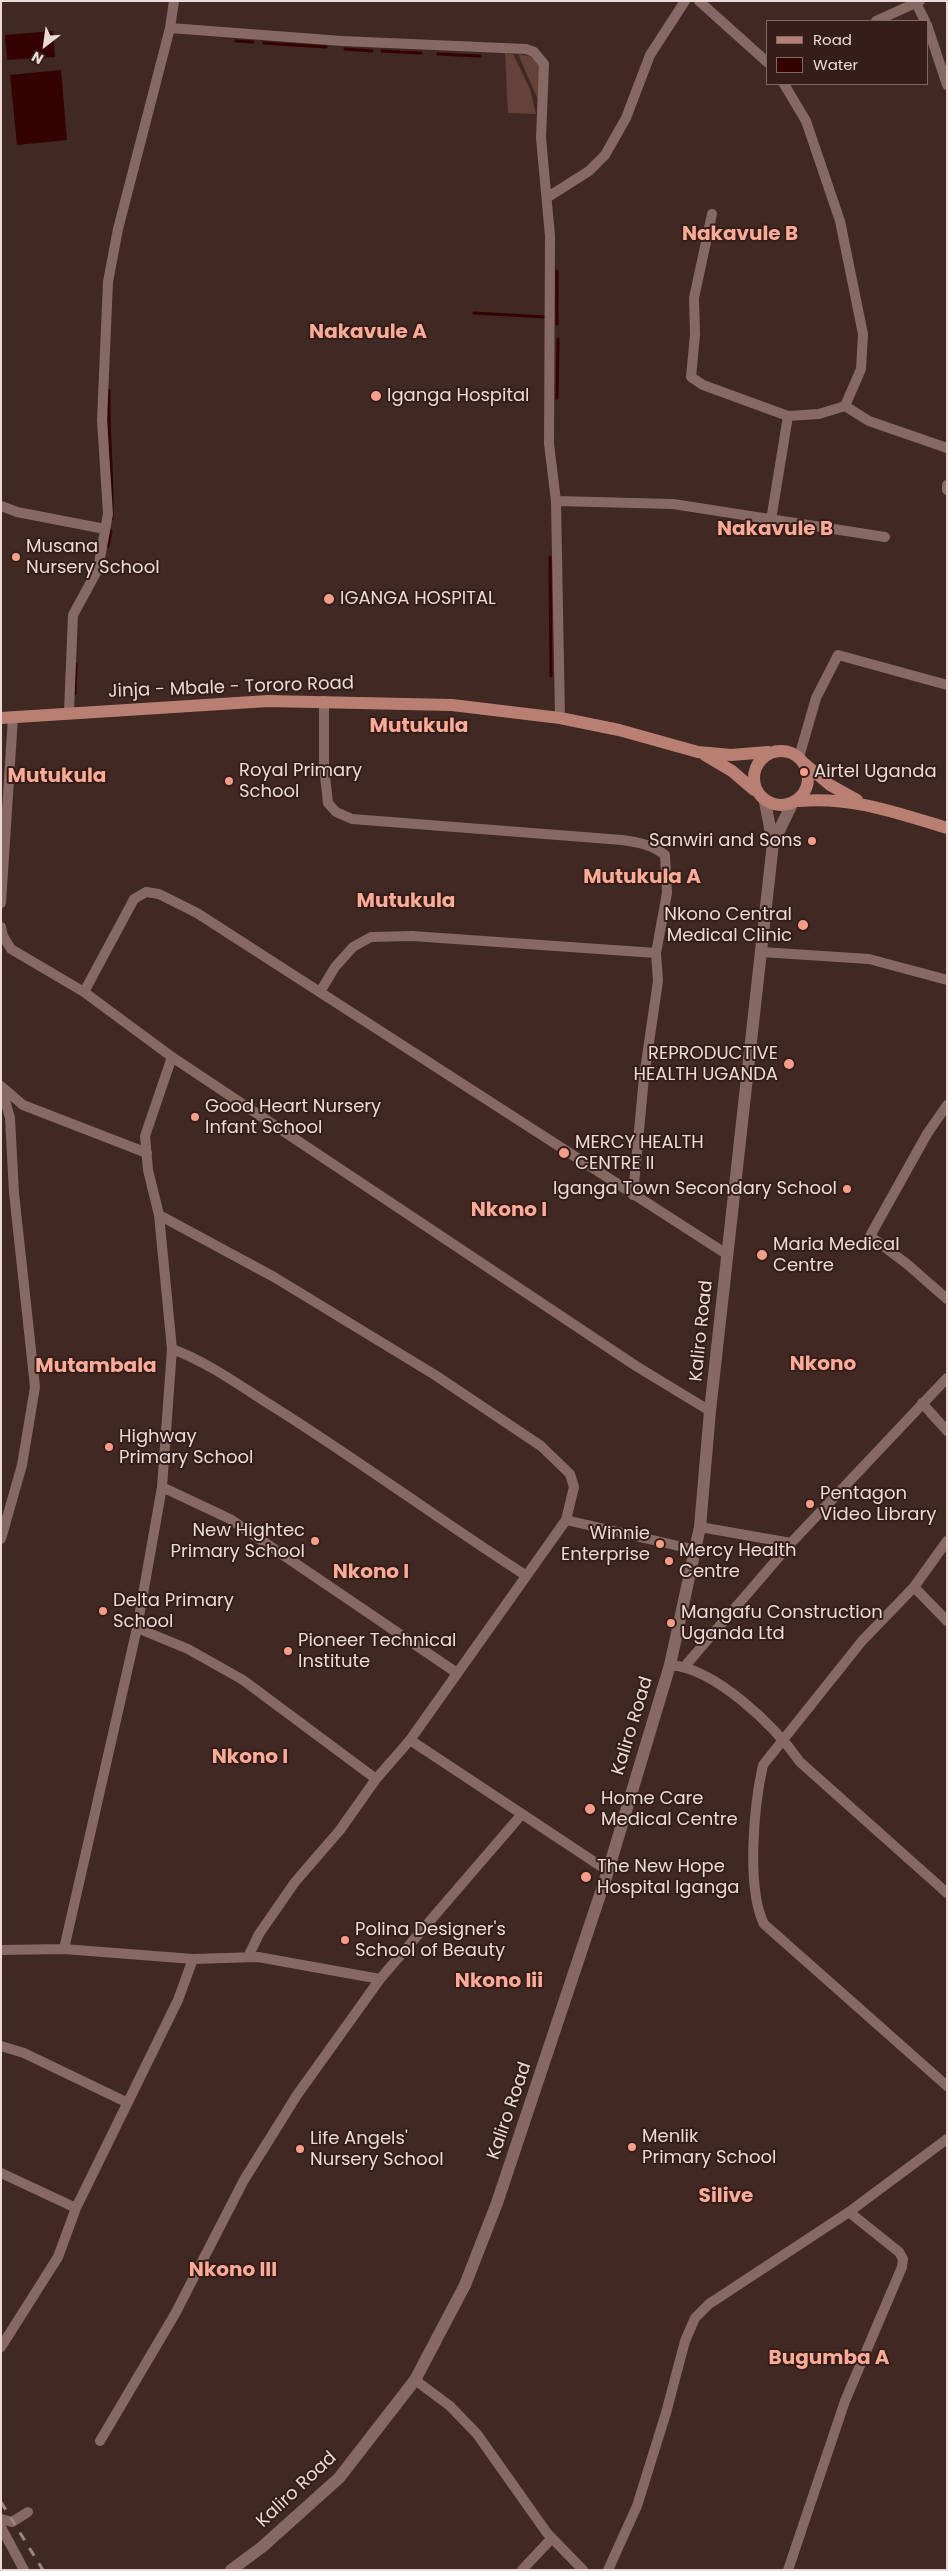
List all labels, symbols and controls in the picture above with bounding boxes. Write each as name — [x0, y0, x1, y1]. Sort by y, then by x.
north arrow — [20, 20, 70, 70]
legend — [766, 20, 928, 85]
text: Road — [813, 29, 852, 50]
text: N — [28, 47, 47, 69]
text: Water — [813, 54, 858, 75]
district label: Nakavule B — [682, 223, 798, 247]
district label: Nakavule A — [309, 321, 427, 345]
place label: Iganga Hospital — [387, 385, 530, 407]
marker: Iganga Hospital — [369, 389, 383, 403]
district label: Nakavule B — [717, 518, 833, 542]
place label: Musana Nursery School — [26, 536, 160, 578]
marker: Musana Nursery School — [10, 551, 22, 563]
place label: IGANGA HOSPITAL — [340, 588, 496, 610]
marker: IGANGA HOSPITAL — [322, 592, 336, 606]
street label: Jinja - Mbale - Tororo Road — [108, 673, 354, 703]
district label: Mutukula — [370, 715, 468, 739]
place label: Royal Primary School — [239, 760, 362, 802]
place label: Airtel Uganda — [814, 761, 937, 783]
district label: Mutukula — [8, 765, 106, 789]
marker: Airtel Uganda — [798, 766, 810, 778]
marker: Royal Primary School — [223, 775, 235, 787]
place label: Sanwiri and Sons — [649, 830, 802, 852]
marker: Sanwiri and Sons — [806, 835, 818, 847]
district label: Mutukula A — [583, 866, 701, 890]
district label: Mutukula — [357, 890, 455, 914]
place label: Nkono Central Medical Clinic — [664, 904, 792, 946]
marker: Nkono Central Medical Clinic — [796, 918, 810, 932]
place label: REPRODUCTIVE HEALTH UGANDA — [634, 1043, 778, 1086]
marker: REPRODUCTIVE HEALTH UGANDA — [782, 1057, 796, 1071]
place label: Good Heart Nursery Infant School — [205, 1096, 381, 1138]
marker: Good Heart Nursery Infant School — [189, 1111, 201, 1123]
place label: MERCY HEALTH CENTRE II — [575, 1132, 704, 1174]
marker: MERCY HEALTH CENTRE II — [557, 1146, 571, 1160]
place label: Iganga Town Secondary School — [553, 1178, 837, 1200]
marker: Iganga Town Secondary School — [841, 1183, 853, 1195]
district label: Nkono I — [471, 1199, 547, 1223]
place label: Maria Medical Centre — [773, 1234, 900, 1276]
marker: Maria Medical Centre — [755, 1248, 769, 1262]
street label: Kaliro Road — [686, 1279, 718, 1383]
district label: Nkono — [790, 1353, 856, 1377]
district label: Mutambala — [35, 1355, 157, 1379]
place label: Highway Primary School — [119, 1426, 253, 1468]
marker: Highway Primary School — [103, 1441, 115, 1453]
place label: Pentagon Video Library — [820, 1483, 936, 1526]
marker: Pentagon Video Library — [804, 1498, 816, 1510]
place label: New Hightec Primary School — [171, 1520, 305, 1562]
place label: Winnie Enterprise — [561, 1523, 650, 1566]
marker: New Hightec Primary School — [309, 1535, 321, 1547]
marker: Winnie Enterprise — [654, 1538, 666, 1550]
place label: Mercy Health Centre — [679, 1540, 797, 1582]
marker: Mercy Health Centre — [663, 1555, 675, 1567]
district label: Nkono I — [333, 1561, 409, 1585]
place label: Delta Primary School — [113, 1590, 234, 1632]
place label: Mangafu Construction Uganda Ltd — [681, 1602, 883, 1645]
marker: Delta Primary School — [97, 1605, 109, 1617]
marker: Mangafu Construction Uganda Ltd — [665, 1617, 677, 1629]
place label: Pioneer Technical Institute — [298, 1630, 457, 1672]
marker: Pioneer Technical Institute — [282, 1645, 294, 1657]
street label: Kaliro Road — [608, 1674, 658, 1778]
district label: Nkono I — [212, 1746, 288, 1770]
place label: Home Care Medical Centre — [601, 1788, 738, 1830]
marker: Home Care Medical Centre — [583, 1802, 597, 1816]
place label: The New Hope Hospital Iganga — [597, 1856, 740, 1898]
marker: The New Hope Hospital Iganga — [579, 1870, 593, 1884]
place label: Polina Designer's School of Beauty — [355, 1919, 506, 1962]
marker: Polina Designer's School of Beauty — [339, 1934, 351, 1946]
district label: Nkono Iii — [455, 1970, 543, 1994]
street label: Kaliro Road — [483, 2059, 537, 2163]
place label: Menlik Primary School — [642, 2126, 776, 2168]
place label: Life Angels' Nursery School — [310, 2128, 444, 2170]
marker: Menlik Primary School — [626, 2141, 638, 2153]
marker: Life Angels' Nursery School — [294, 2143, 306, 2155]
district label: Silive — [699, 2185, 753, 2209]
district label: Nkono III — [189, 2259, 277, 2283]
district label: Bugumba A — [768, 2347, 890, 2371]
street label: Kaliro Road — [252, 2447, 342, 2533]

